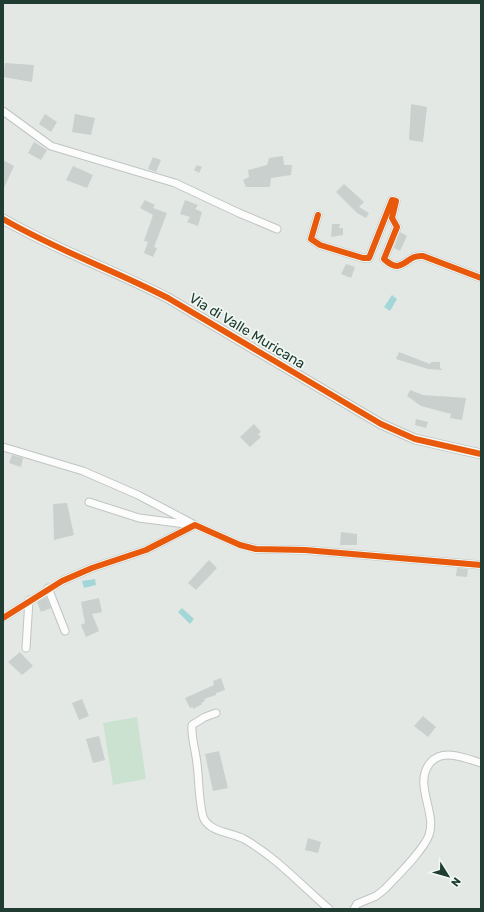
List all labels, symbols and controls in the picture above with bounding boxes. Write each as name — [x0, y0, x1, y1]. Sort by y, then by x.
street label: Via di Valle Muricana — [186, 290, 308, 372]
north arrow — [428, 856, 468, 896]
text: N — [448, 875, 463, 889]

